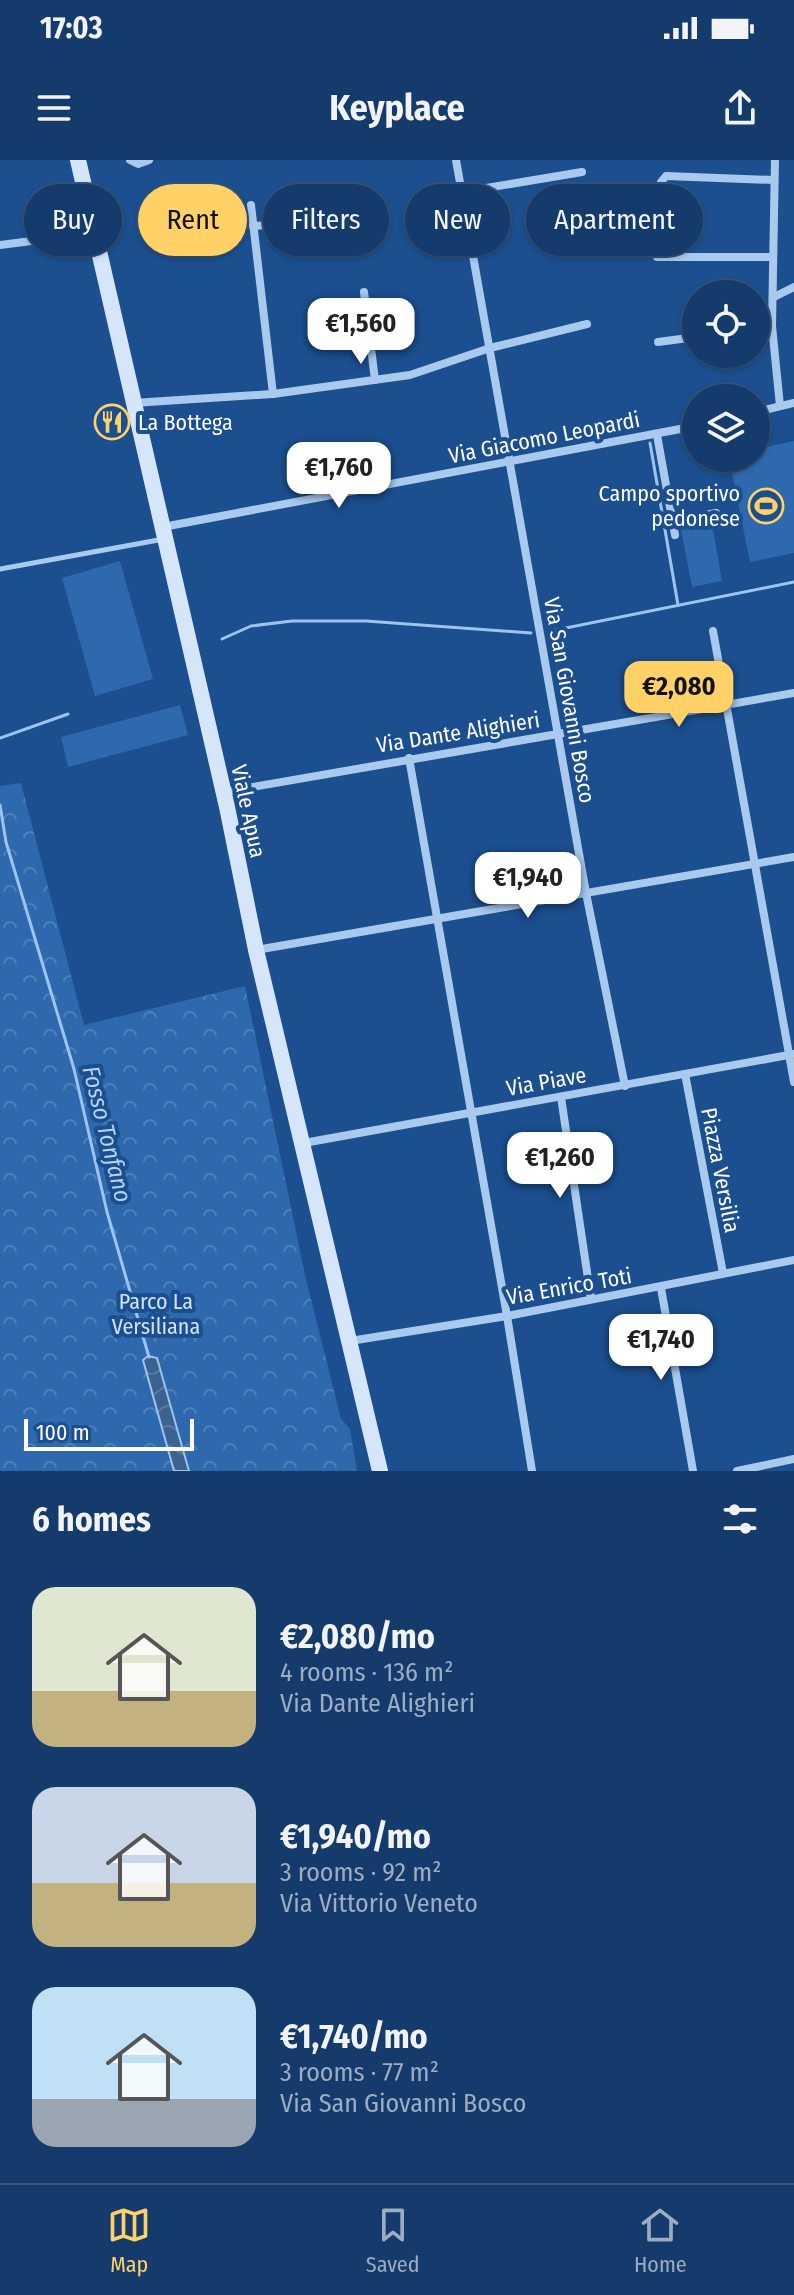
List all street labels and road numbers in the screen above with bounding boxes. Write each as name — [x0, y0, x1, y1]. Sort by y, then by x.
street label: Via Giacomo Leopardi — [446, 406, 642, 469]
street label: Via San Giovanni Bosco — [538, 595, 601, 805]
street label: Via Dante Alighieri — [374, 706, 542, 759]
street label: Viale Apua — [225, 762, 272, 860]
street label: Via Piave — [504, 1061, 588, 1102]
street label: Piazza Versilia — [695, 1105, 746, 1235]
street label: Via Enrico Toti — [504, 1262, 634, 1311]

